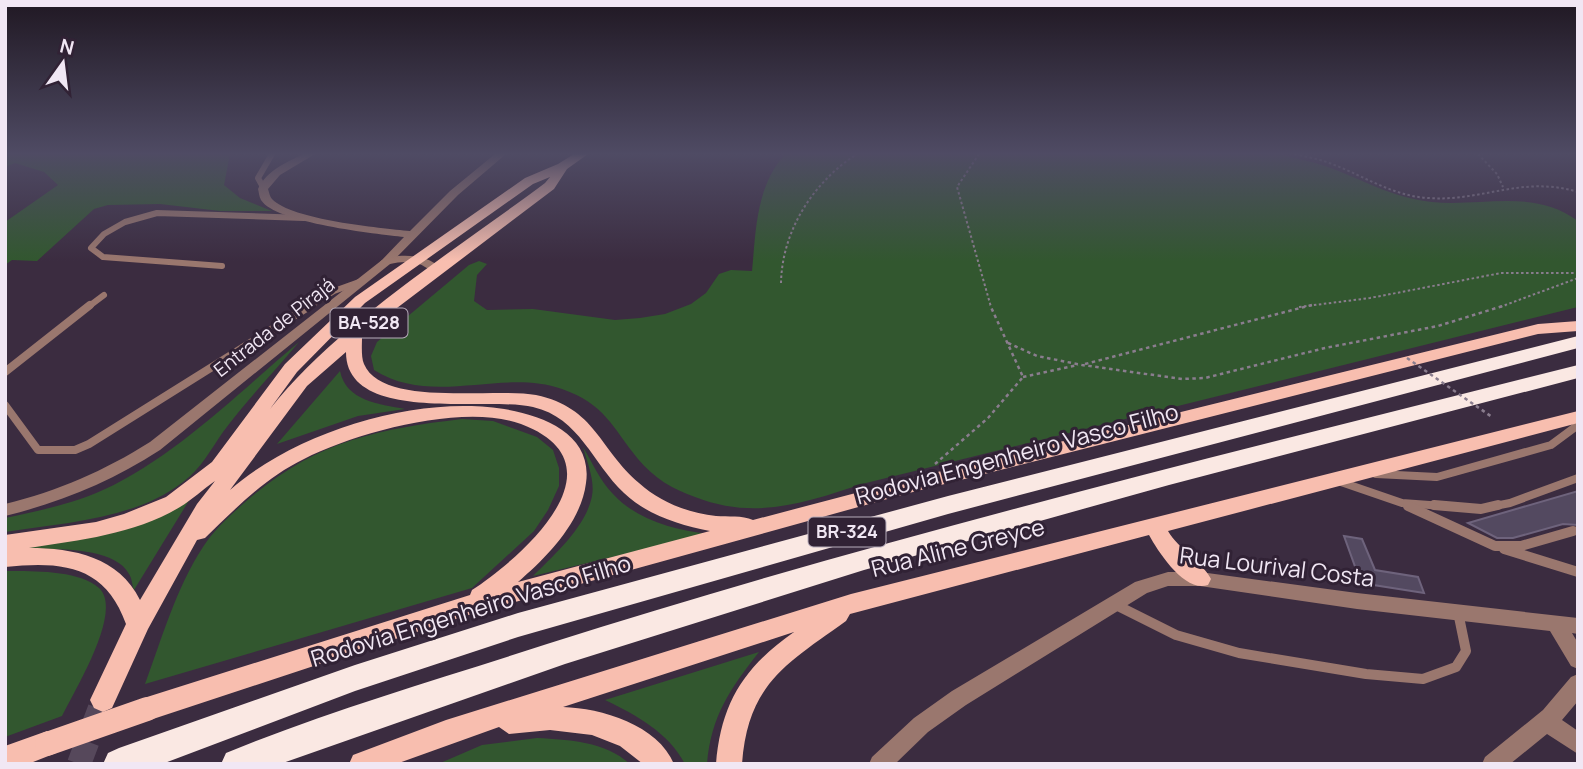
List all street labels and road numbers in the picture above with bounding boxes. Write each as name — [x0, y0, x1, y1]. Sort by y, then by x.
street label: Entrada de Pirajá — [208, 272, 340, 382]
road number: BA-528 — [330, 309, 408, 338]
street label: Rodovia Engenheiro Vasco Filho — [852, 394, 1182, 512]
street label: Rua Aline Greyce — [868, 510, 1048, 584]
road number: BR-324 — [808, 518, 886, 546]
street label: Rua Lourival Costa — [1178, 538, 1376, 594]
street label: Rodovia Engenheiro Vasco Filho — [307, 546, 635, 674]

